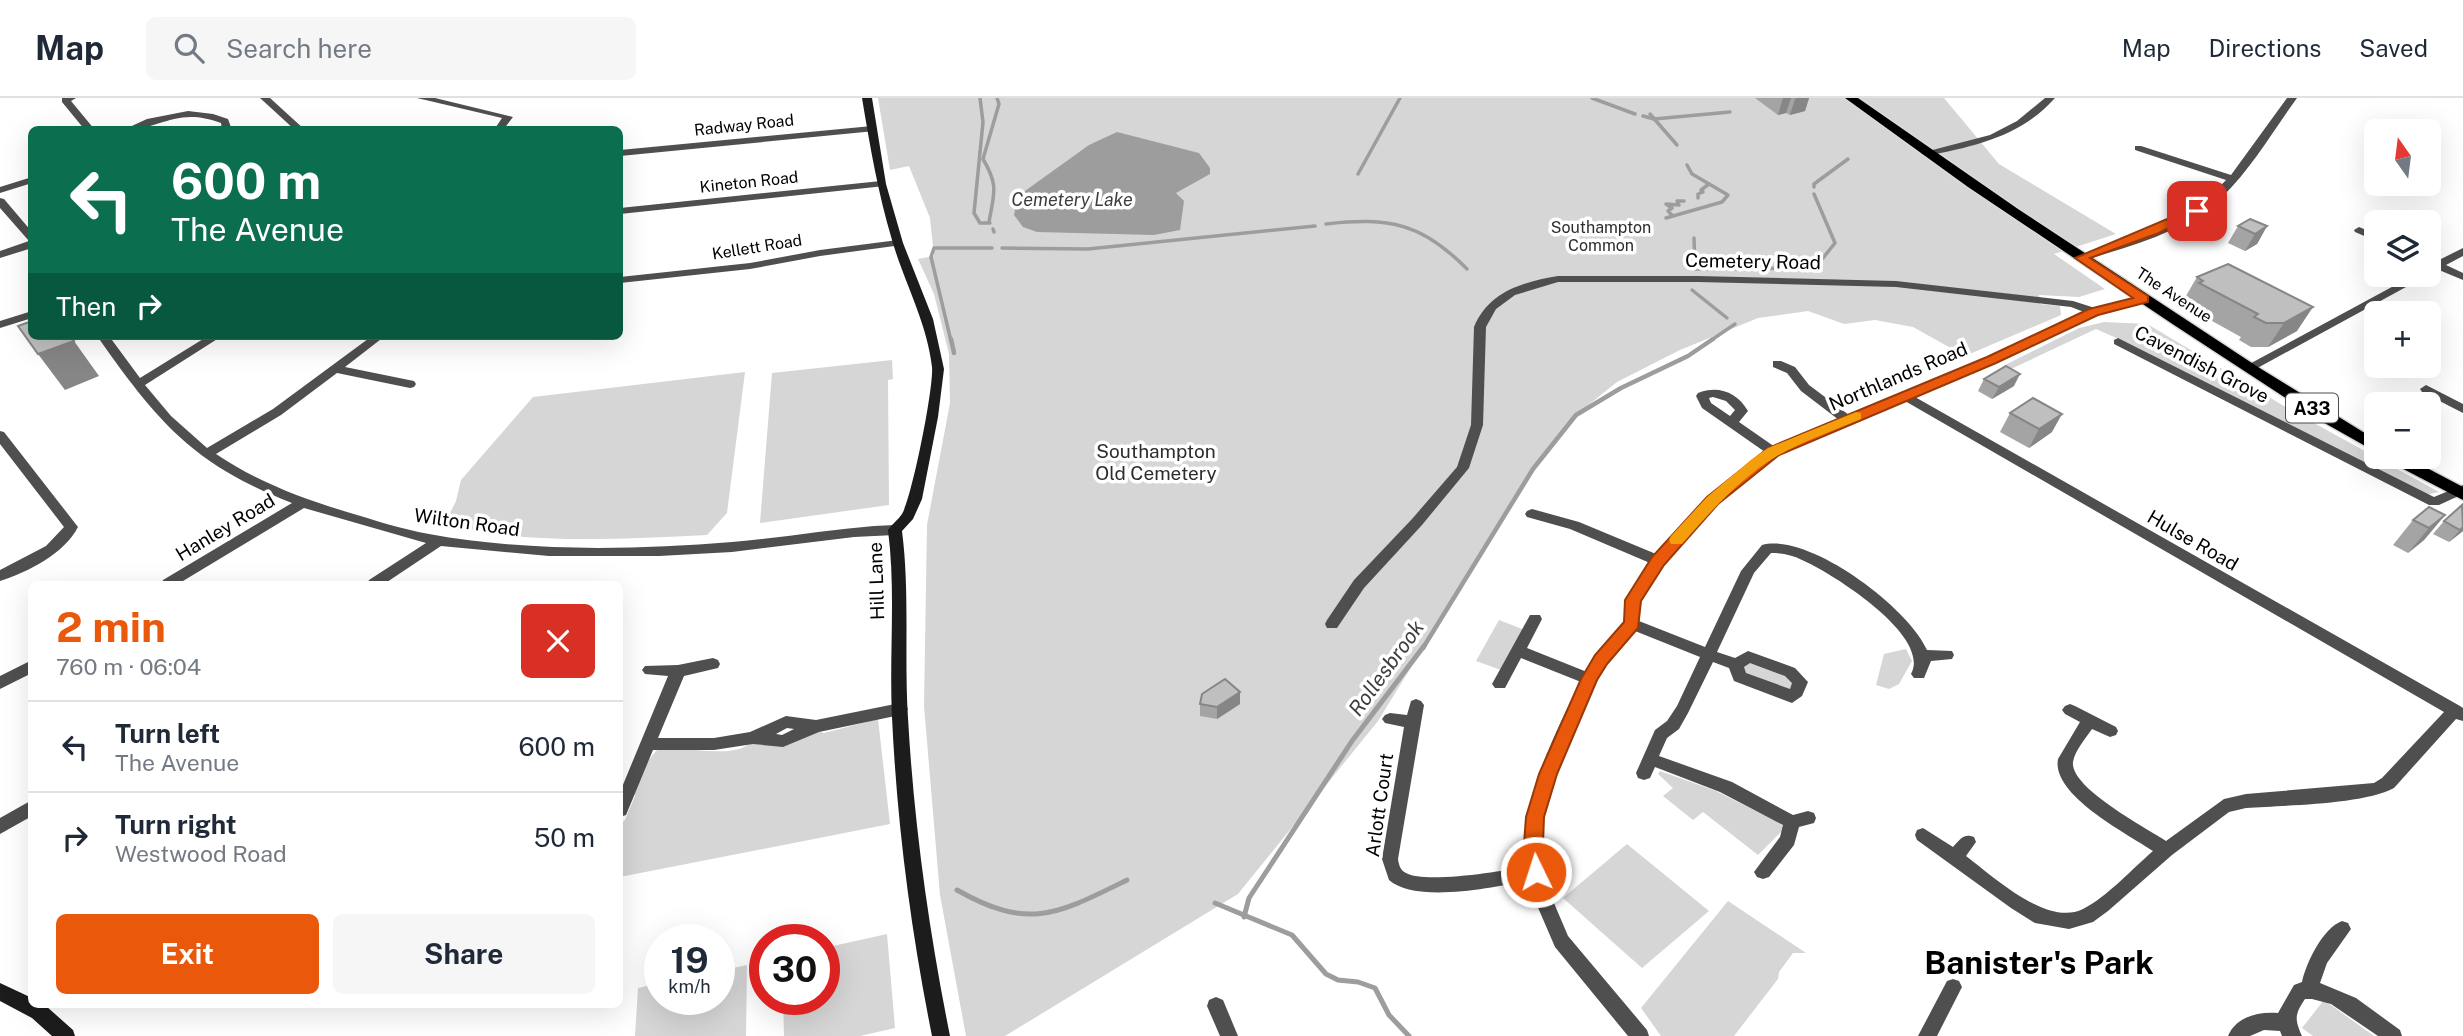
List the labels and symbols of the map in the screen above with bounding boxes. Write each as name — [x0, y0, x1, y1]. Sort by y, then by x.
street label: Radway Road — [693, 110, 795, 140]
north arrow — [2364, 119, 2441, 196]
street label: Kineton Road — [699, 167, 799, 197]
pin — [2167, 181, 2227, 241]
water label: Cemetery Lake — [1011, 189, 1133, 210]
park label: Southampton Common — [1551, 218, 1651, 255]
street label: Kellett Road — [711, 231, 803, 263]
street label: Cemetery Road — [1685, 249, 1821, 273]
street label: The Avenue — [2133, 263, 2215, 327]
street label: Cavendish Grove — [2131, 321, 2273, 407]
street label: Northlands Road — [1826, 337, 1970, 415]
road number: A33 — [2286, 394, 2338, 422]
park label: Southampton Old Cemetery — [1095, 440, 1217, 484]
street label: Hanley Road — [172, 489, 278, 565]
street label: Wilton Road — [413, 504, 521, 540]
street label: Hulse Road — [2144, 505, 2242, 575]
street label: Hill Lane — [864, 542, 888, 620]
water label: Rollesbrook — [1343, 615, 1429, 721]
street label: Arlott Court — [1361, 752, 1397, 858]
position arrow — [1499, 835, 1573, 909]
speed limit sign: 30 — [749, 924, 840, 1015]
district label: Banister's Park — [1924, 944, 2154, 981]

